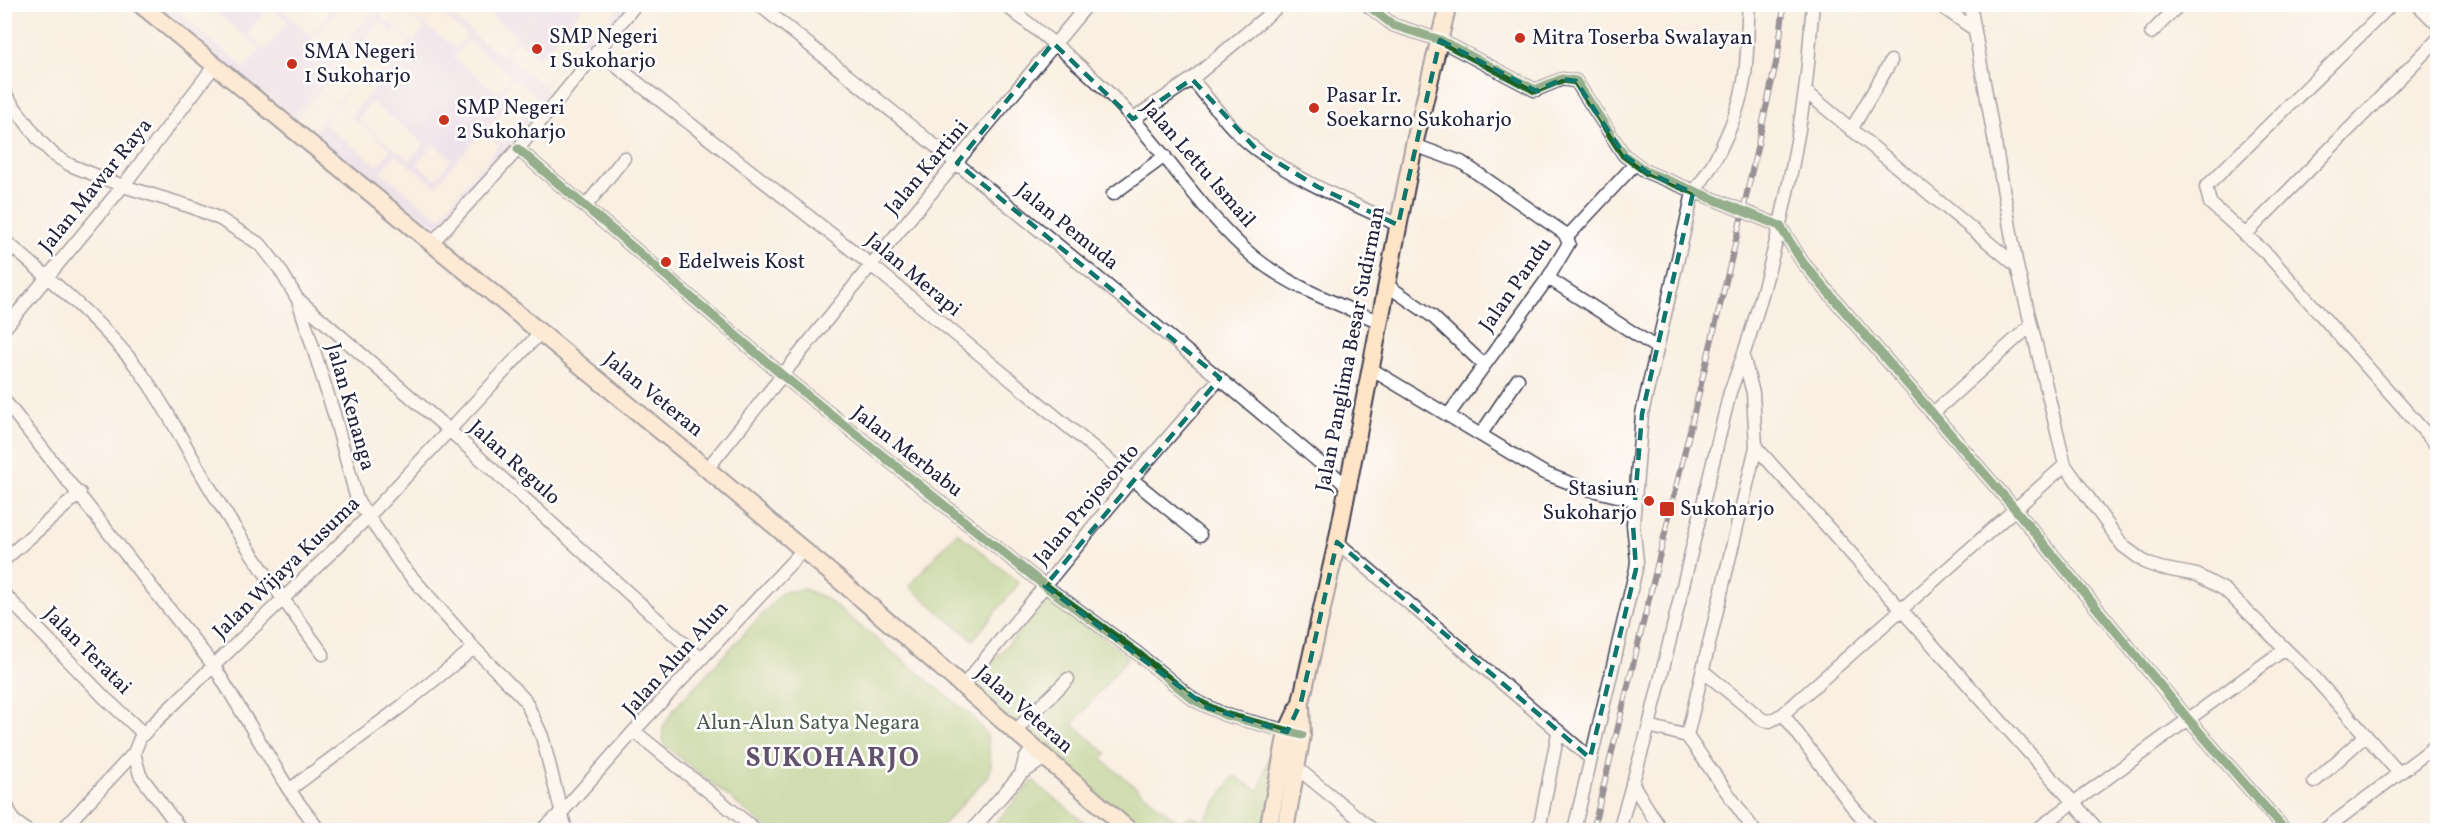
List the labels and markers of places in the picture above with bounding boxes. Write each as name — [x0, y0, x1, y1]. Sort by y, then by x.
place label: SMP Negeri 1 Sukoharjo — [549, 23, 658, 76]
place label: Mitra Toserba Swalayan — [1532, 24, 1753, 53]
marker: Mitra Toserba Swalayan — [1513, 31, 1527, 45]
place label: SMA Negeri 1 Sukoharjo — [304, 38, 415, 91]
marker: SMP Negeri 1 Sukoharjo — [530, 42, 544, 56]
marker: SMA Negeri 1 Sukoharjo — [285, 57, 299, 71]
place label: Pasar Ir. Soekarno Sukoharjo — [1326, 82, 1512, 135]
place label: SMP Negeri 2 Sukoharjo — [456, 94, 566, 147]
marker: Pasar Ir. Soekarno Sukoharjo — [1307, 101, 1321, 115]
marker: SMP Negeri 2 Sukoharjo — [437, 113, 451, 127]
place label: Edelweis Kost — [678, 248, 805, 277]
marker: Edelweis Kost — [659, 255, 673, 269]
place label: Stasiun Sukoharjo — [1543, 475, 1637, 528]
marker: Stasiun Sukoharjo — [1642, 494, 1656, 508]
place label: Sukoharjo — [1680, 495, 1774, 524]
marker: Sukoharjo — [1658, 500, 1676, 518]

